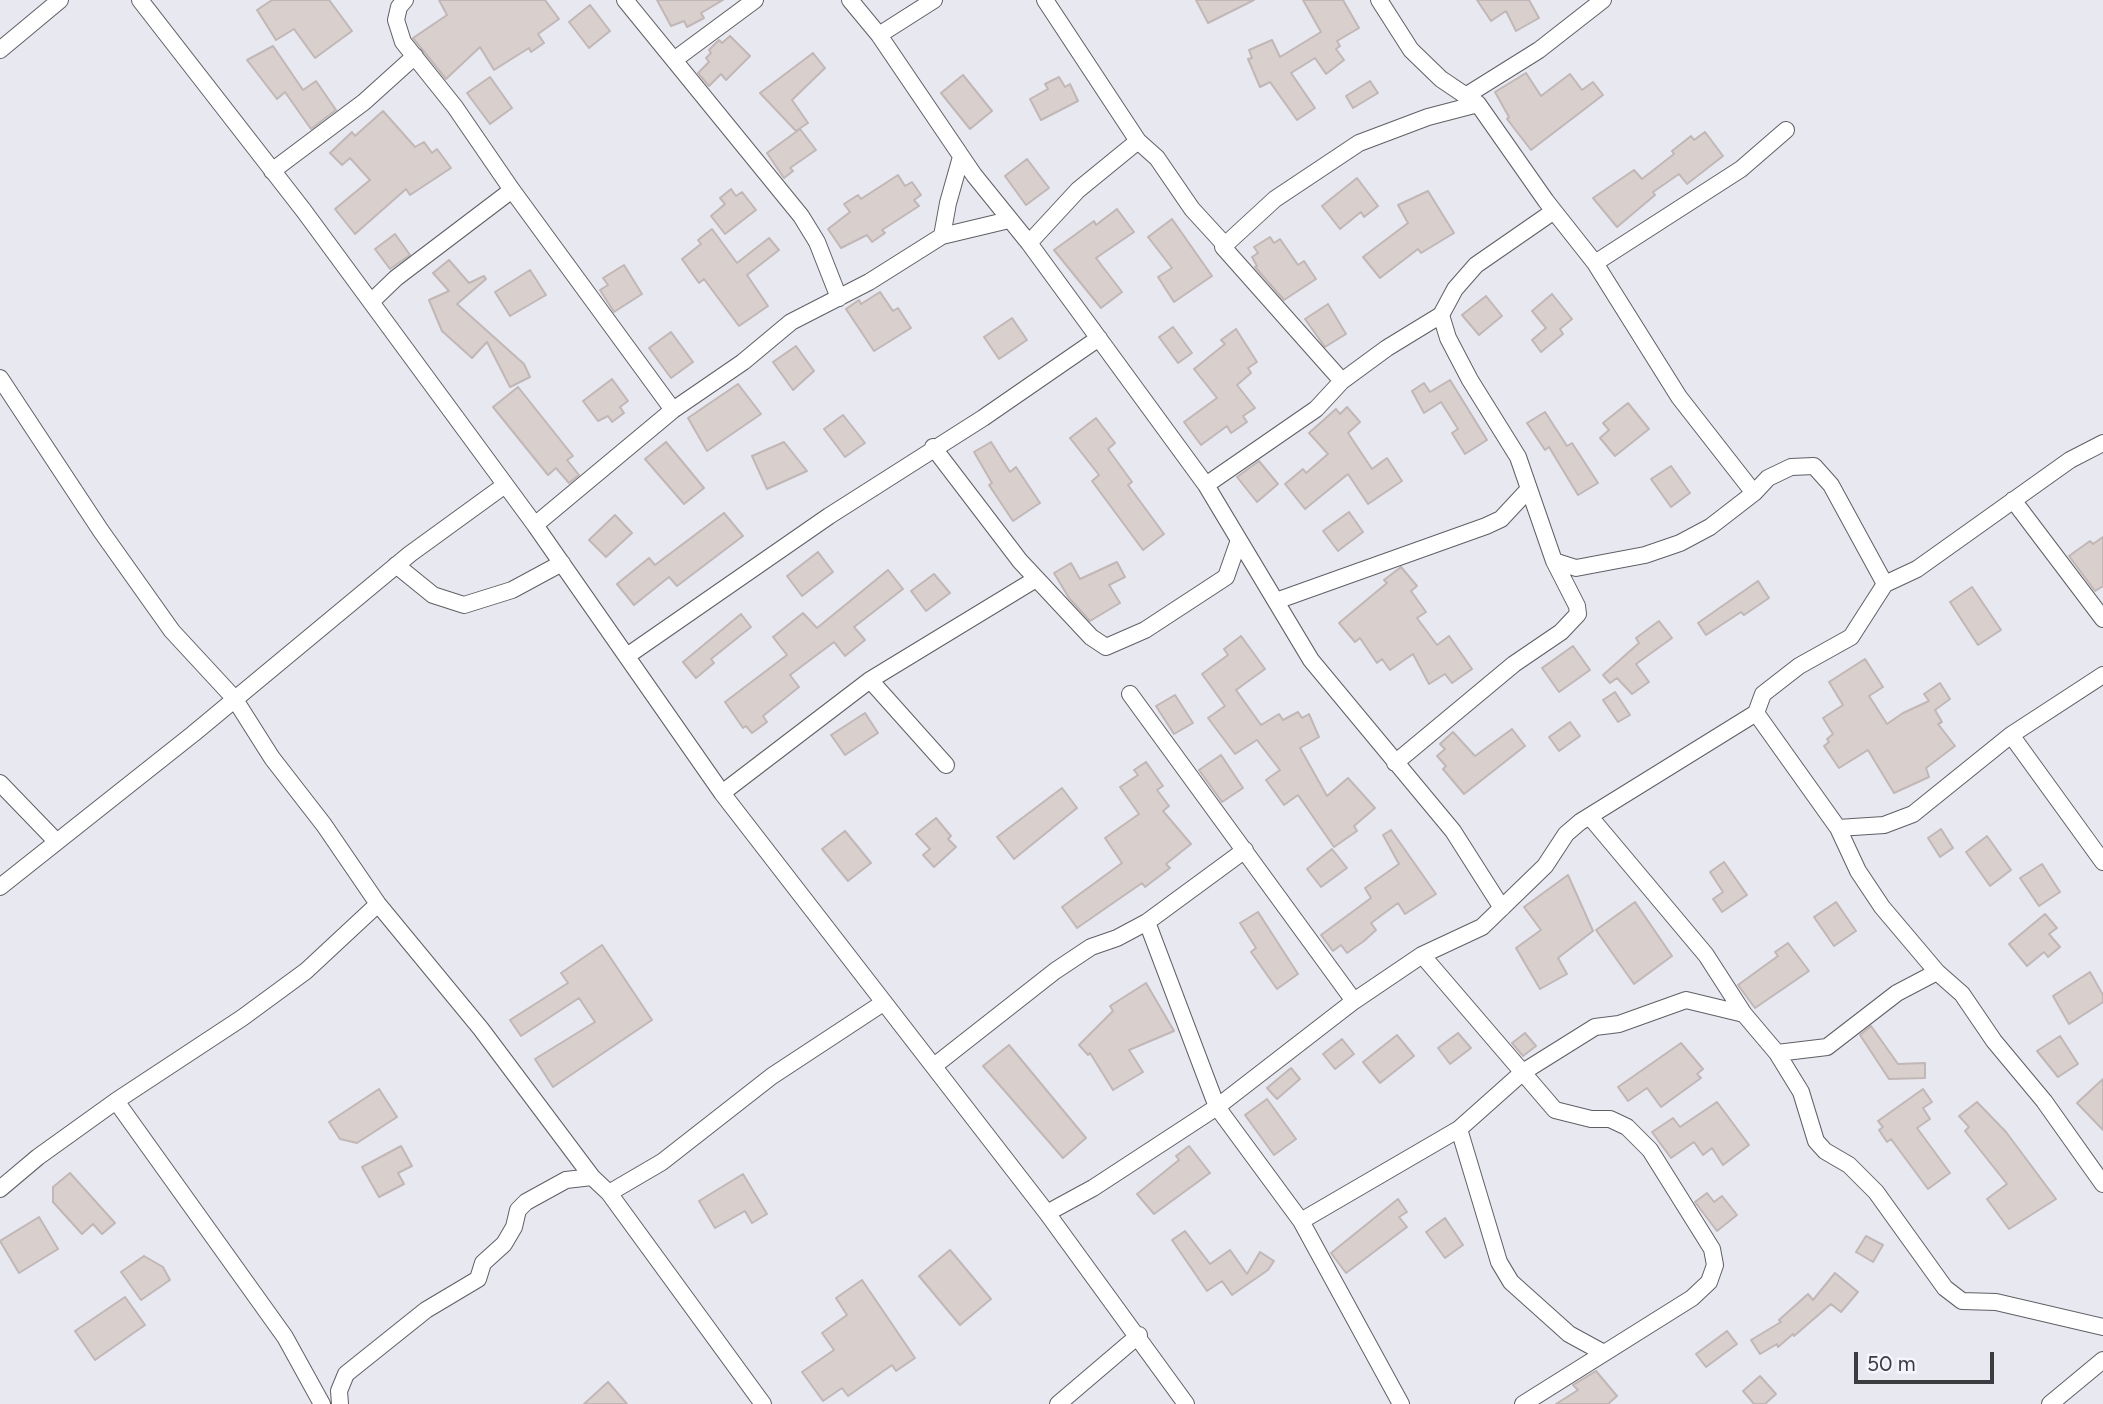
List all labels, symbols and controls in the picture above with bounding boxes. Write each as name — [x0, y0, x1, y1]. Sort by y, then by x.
scale bar — [1858, 1338, 1998, 1382]
text: 50 m — [1867, 1351, 1916, 1376]

